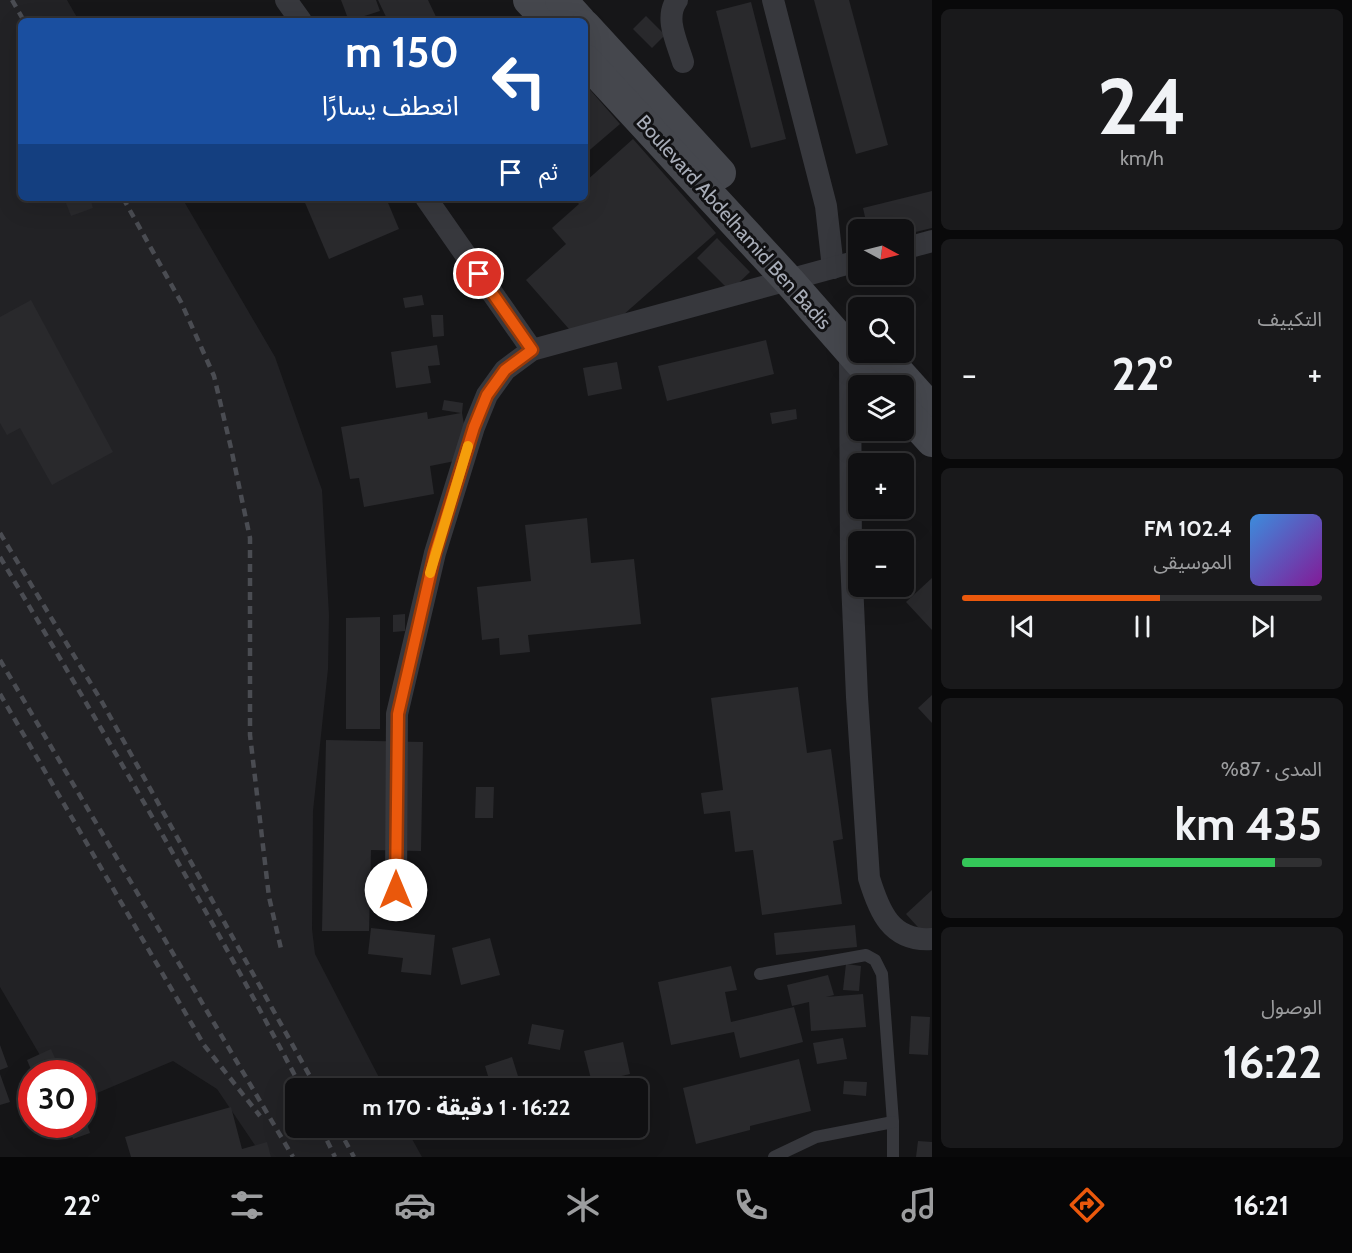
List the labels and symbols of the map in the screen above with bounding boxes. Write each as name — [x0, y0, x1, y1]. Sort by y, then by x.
street label: Boulevard Abdelhamid Ben Badis — [632, 110, 836, 334]
north arrow — [848, 219, 914, 285]
pin — [453, 248, 504, 299]
position arrow — [364, 858, 428, 922]
speed limit sign: 30 — [18, 1060, 96, 1138]

